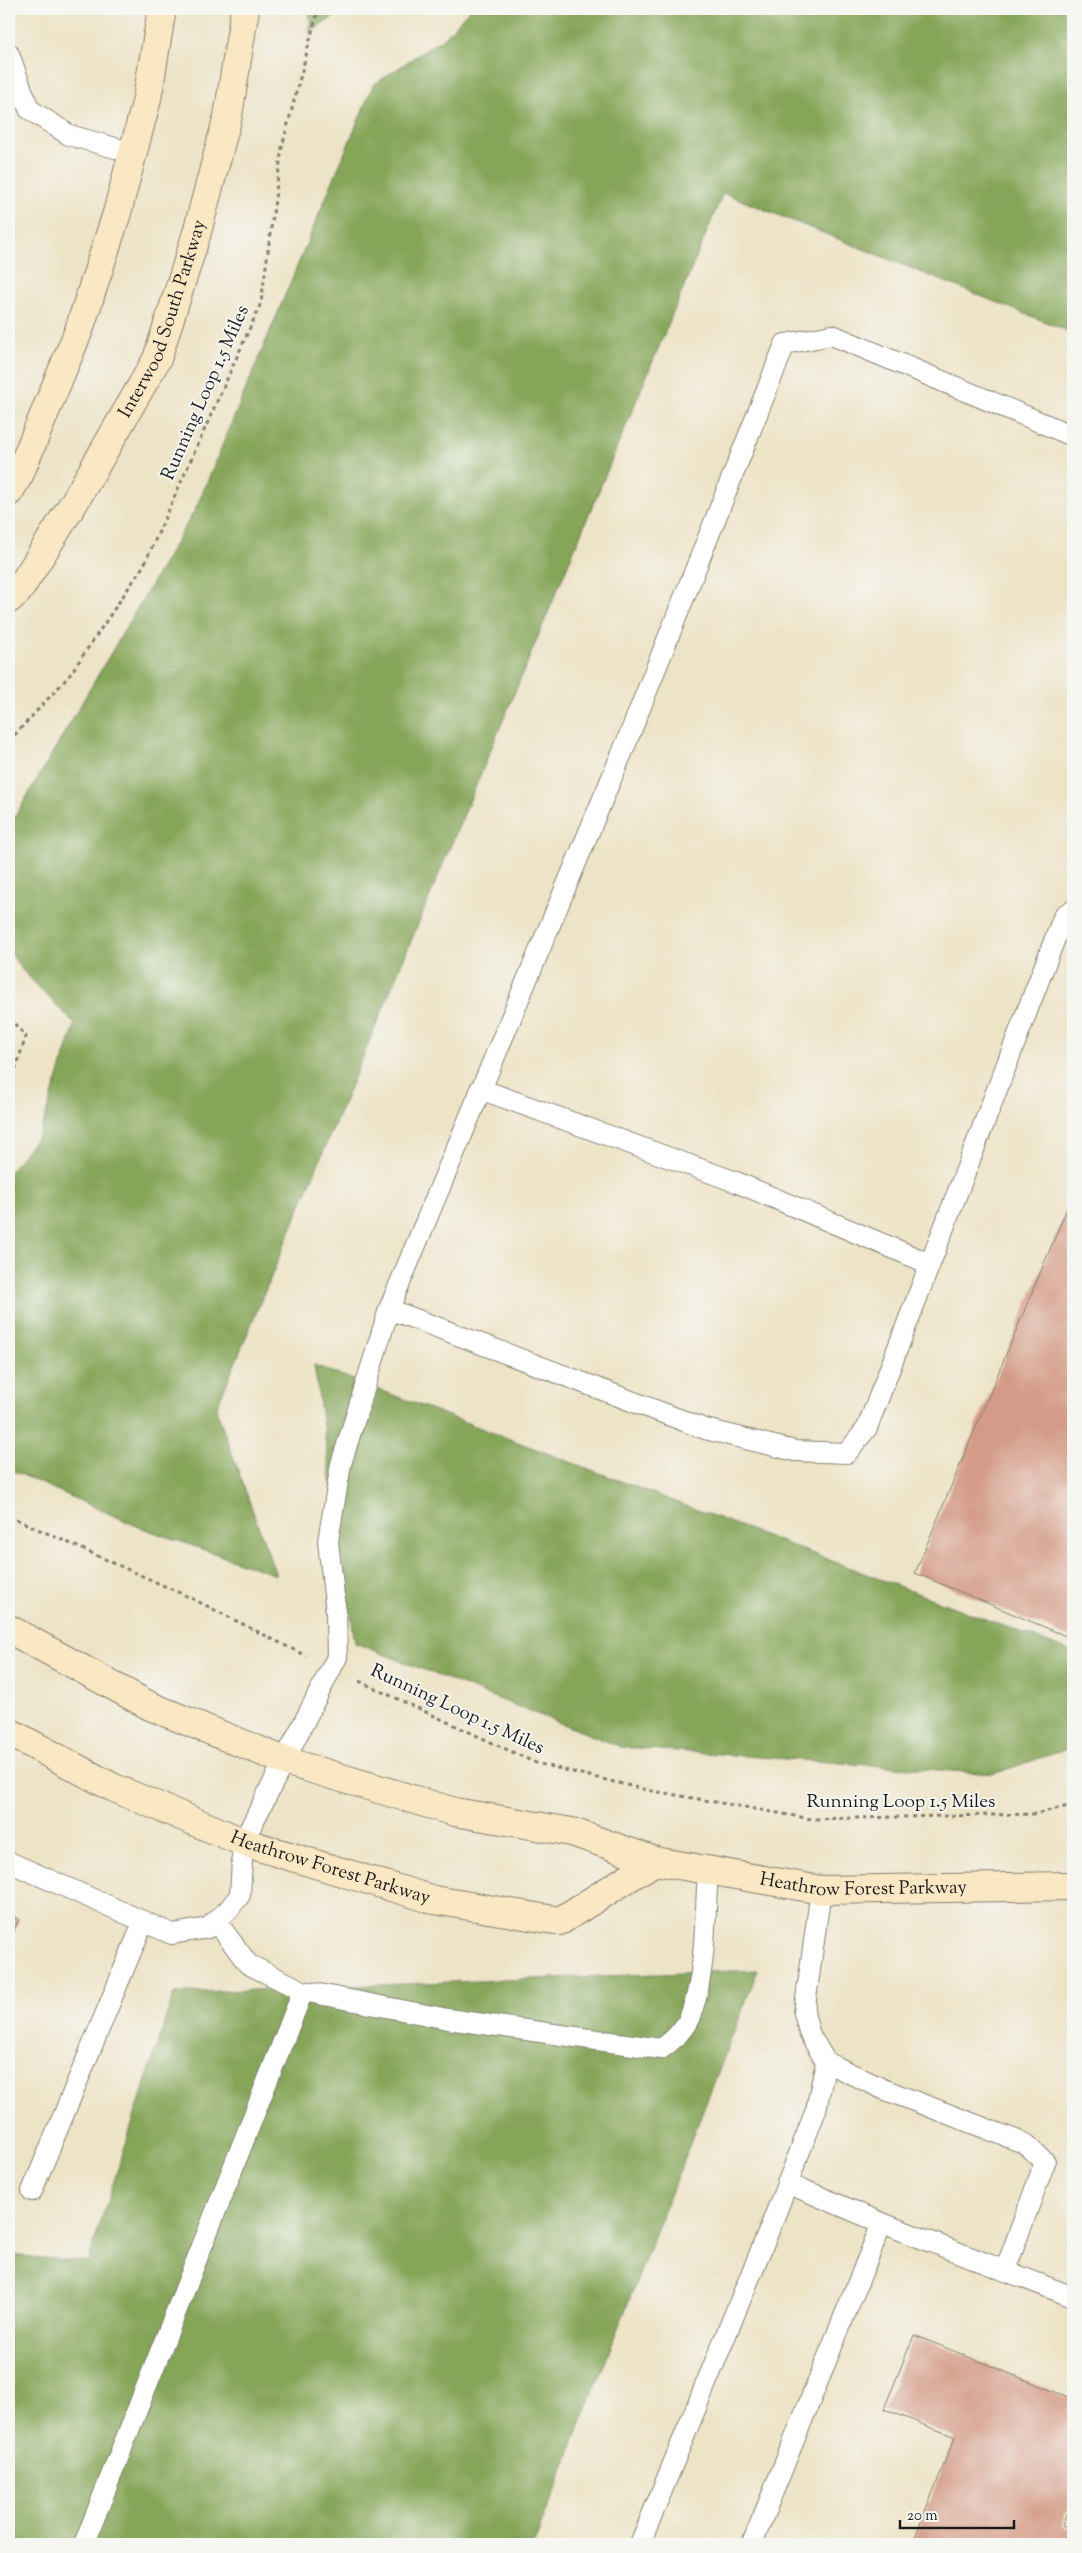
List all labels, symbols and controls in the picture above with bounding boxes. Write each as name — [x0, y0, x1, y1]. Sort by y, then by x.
street label: Interwood South Parkway — [112, 216, 213, 423]
street label: Running Loop 1.5 Miles — [155, 301, 257, 485]
street label: Running Loop 1.5 Miles — [366, 1658, 548, 1762]
street label: Running Loop 1.5 Miles — [807, 1789, 995, 1816]
street label: Heathrow Forest Parkway — [226, 1825, 434, 1912]
street label: Heathrow Forest Parkway — [758, 1866, 968, 1904]
scale bar — [900, 2498, 1013, 2530]
text: 20 m — [907, 2506, 938, 2527]

